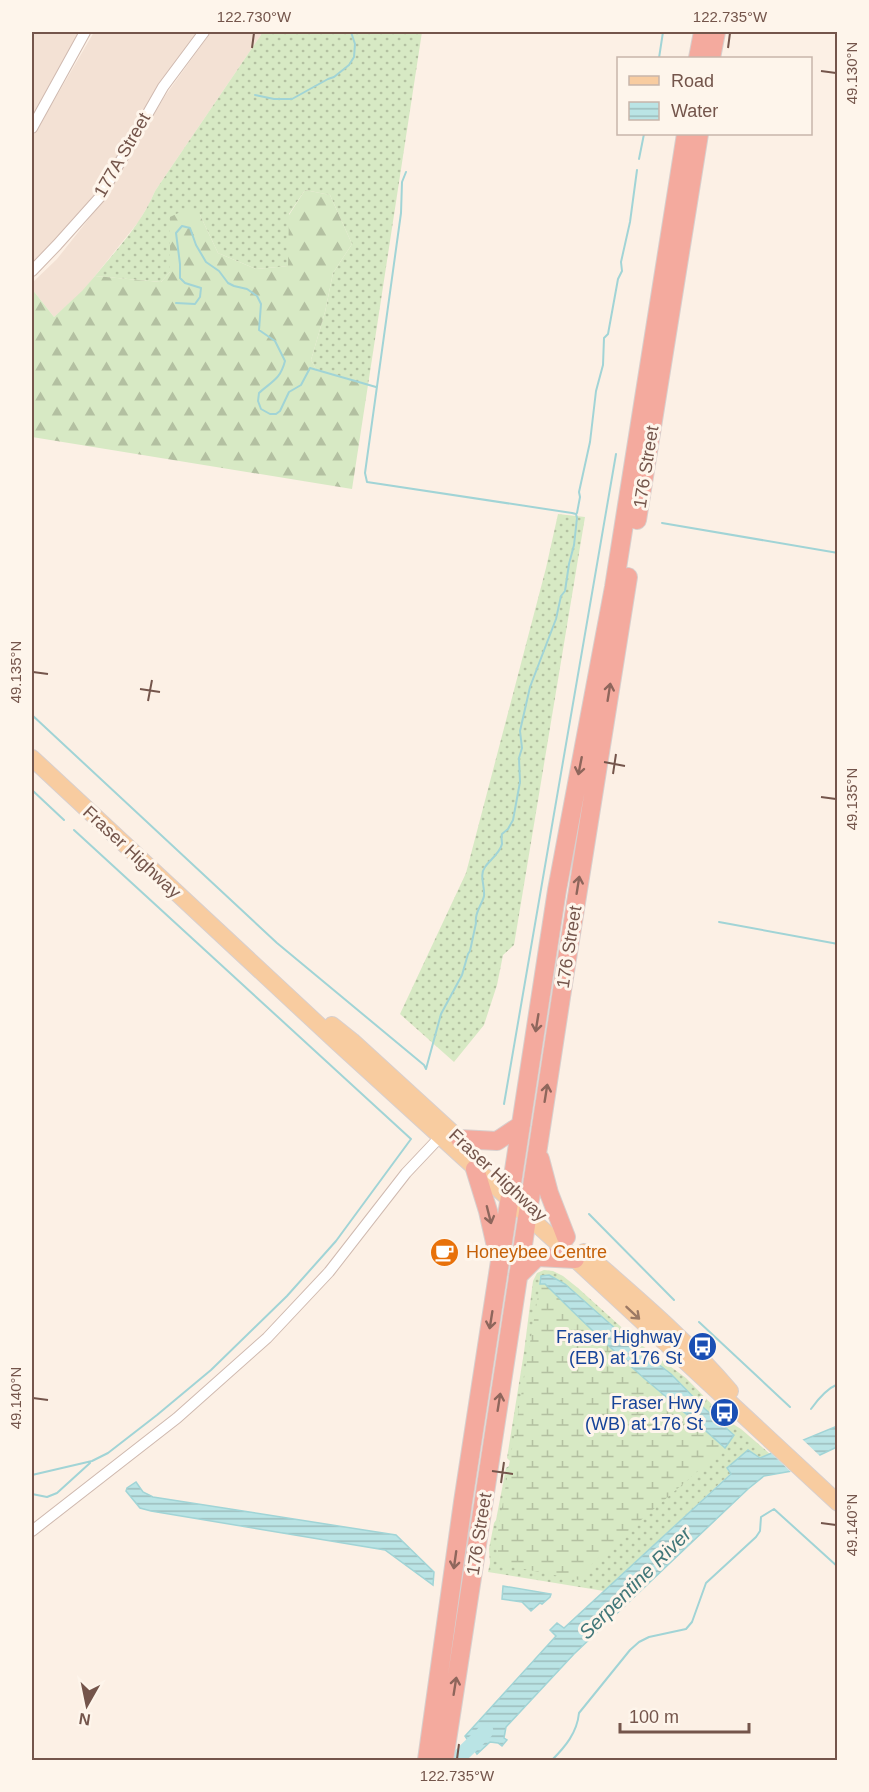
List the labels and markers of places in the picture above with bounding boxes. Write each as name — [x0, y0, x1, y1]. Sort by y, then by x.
cafe icon: Honeybee Centre — [429, 1236, 461, 1268]
place label: Honeybee Centre — [466, 1242, 607, 1262]
place label: Fraser Highway (EB) at 176 St — [556, 1327, 682, 1368]
bus stop icon: Fraser Highway (EB) at 176 St — [687, 1331, 719, 1363]
place label: Fraser Hwy (WB) at 176 St — [585, 1393, 703, 1434]
bus stop icon: Fraser Hwy (WB) at 176 St — [708, 1397, 740, 1429]

